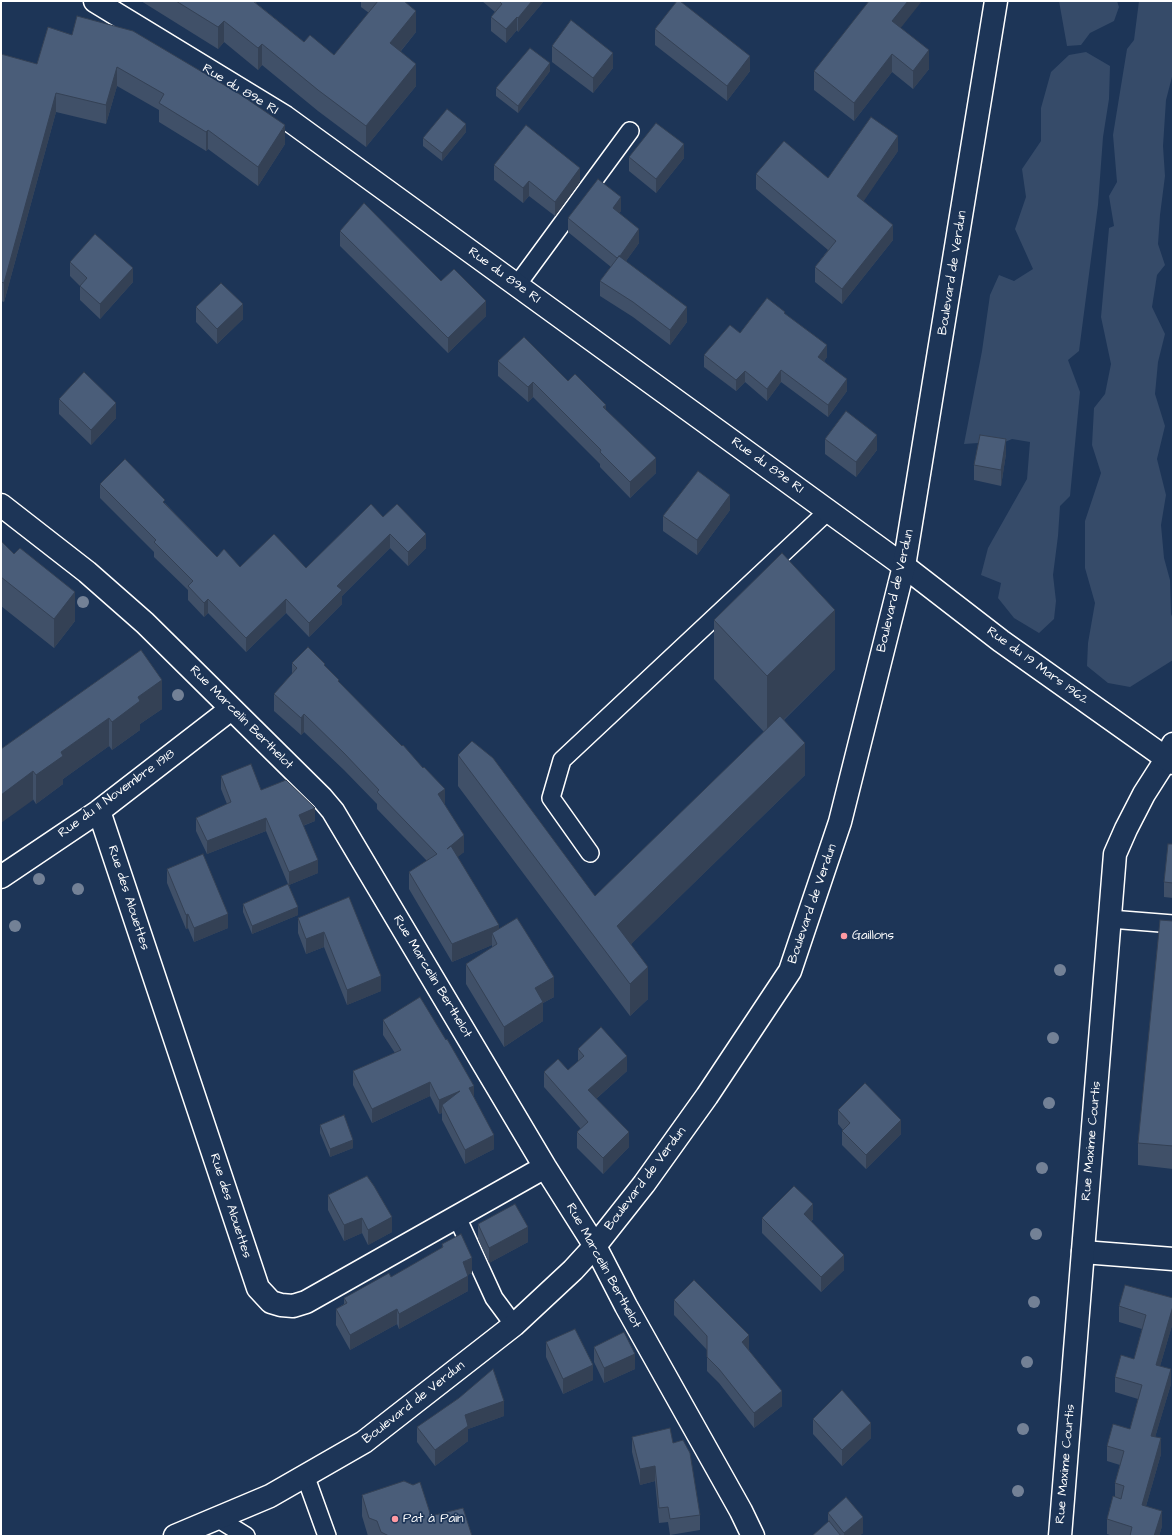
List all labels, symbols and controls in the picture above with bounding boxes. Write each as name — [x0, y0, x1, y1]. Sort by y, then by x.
street label: Rue du 89e RI — [199, 61, 281, 119]
street label: Boulevard de Verdun — [935, 210, 971, 336]
street label: Rue du 89e RI — [465, 244, 543, 308]
street label: Rue du 89e RI — [728, 434, 806, 498]
street label: Boulevard de Verdun — [874, 528, 918, 654]
street label: Rue du 19 Mars 1962 — [983, 624, 1091, 708]
street label: Rue Marcelin Berthelot — [186, 663, 296, 773]
street label: Rue du 11 Novembre 1918 — [56, 746, 178, 842]
street label: Boulevard de Verdun — [785, 842, 841, 966]
street label: Rue des Alouettes — [104, 844, 152, 952]
street label: Rue Marcelin Berthelot — [389, 913, 475, 1041]
place label: Gaillons — [852, 928, 894, 944]
marker: Gaillons — [839, 931, 849, 941]
street label: Rue Maxime Courtis — [1079, 1081, 1105, 1201]
street label: Boulevard de Verdun — [602, 1124, 690, 1234]
street label: Rue des Alouettes — [206, 1152, 254, 1260]
street label: Rue Marcelin Berthelot — [562, 1201, 644, 1331]
street label: Boulevard de Verdun — [360, 1358, 468, 1448]
street label: Rue Maxime Courtis — [1053, 1404, 1079, 1524]
place label: Pat à Pain — [403, 1511, 464, 1527]
marker: Pat à Pain — [390, 1514, 400, 1524]

